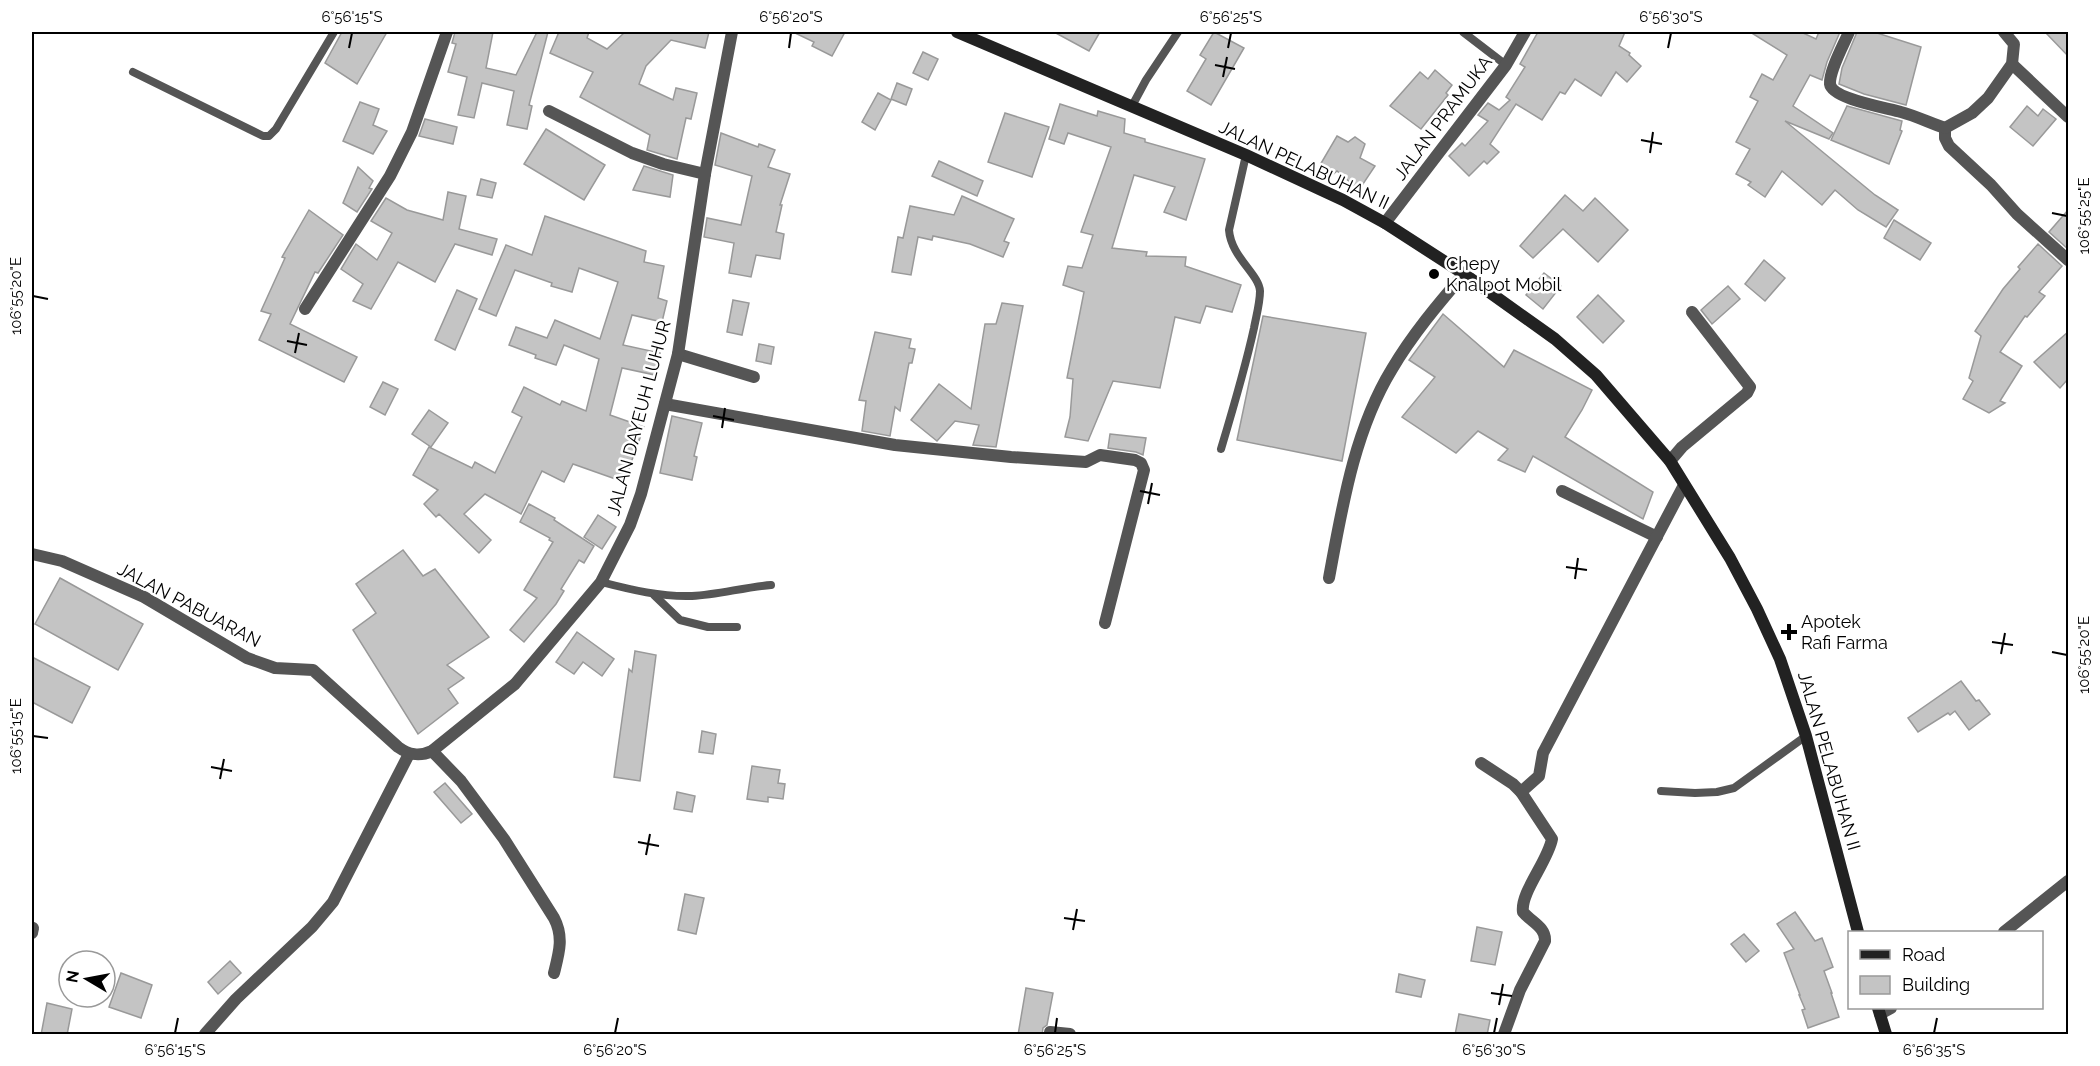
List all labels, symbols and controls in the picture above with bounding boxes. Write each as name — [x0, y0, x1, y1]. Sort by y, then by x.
text: 6°56'15"S — [322, 8, 383, 26]
text: 6°56'20"S — [759, 8, 823, 26]
text: 6°56'25"S — [1200, 8, 1262, 26]
text: 6°56'30"S — [1639, 8, 1703, 26]
street label: JALAN PRAMUKA — [1389, 52, 1496, 184]
street label: JALAN PELABUHAN II — [1216, 116, 1392, 213]
text: 106°55'25"E — [2075, 177, 2093, 255]
place label: Chepy Knalpot Mobil — [1446, 253, 1561, 295]
text: 106°55'20"E — [7, 257, 25, 335]
marker: Chepy Knalpot Mobil — [1427, 267, 1441, 281]
street label: JALAN DAYEUH LUHUR — [602, 318, 675, 518]
street label: JALAN PABUARAN — [114, 558, 264, 651]
place label: Apotek Rafi Farma — [1801, 611, 1888, 653]
text: 106°55'20"E — [2075, 616, 2093, 694]
marker: Apotek Rafi Farma — [1782, 625, 1796, 639]
street label: JALAN PELABUHAN II — [1794, 669, 1865, 853]
text: 106°55'15"E — [7, 698, 25, 774]
legend — [1848, 931, 2043, 1009]
text: Road — [1902, 944, 1945, 965]
north arrow — [57, 949, 117, 1009]
text: N — [62, 969, 83, 984]
text: Building — [1902, 974, 1970, 995]
text: 6°56'15"S — [145, 1041, 206, 1059]
text: 6°56'20"S — [583, 1041, 647, 1059]
text: 6°56'25"S — [1024, 1041, 1086, 1059]
text: 6°56'30"S — [1462, 1041, 1526, 1059]
text: 6°56'35"S — [1903, 1041, 1965, 1059]

